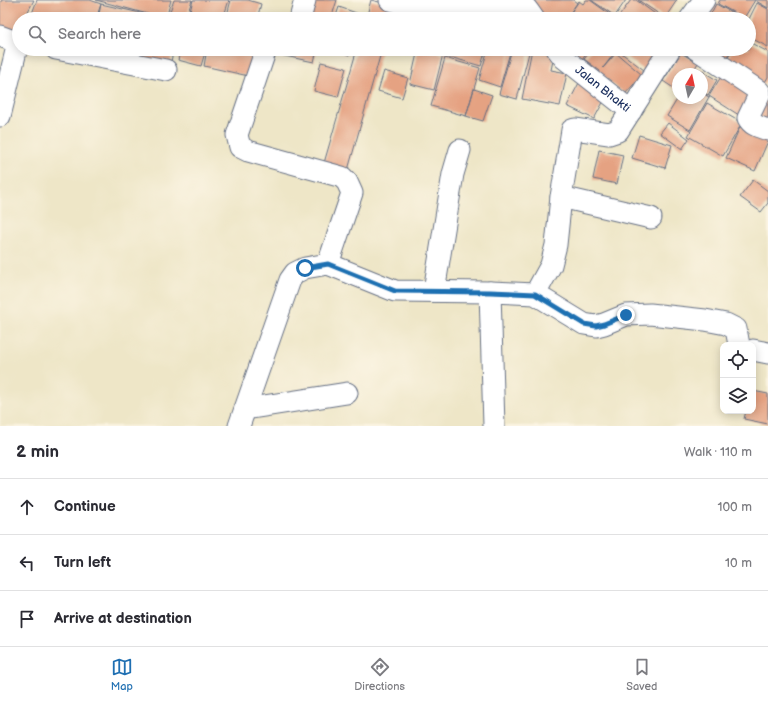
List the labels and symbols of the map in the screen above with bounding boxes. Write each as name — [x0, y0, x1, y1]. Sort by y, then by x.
street label: Jalan Bhakti — [572, 63, 634, 116]
north arrow — [672, 68, 708, 104]
route start — [296, 259, 314, 277]
route end — [617, 306, 635, 324]

